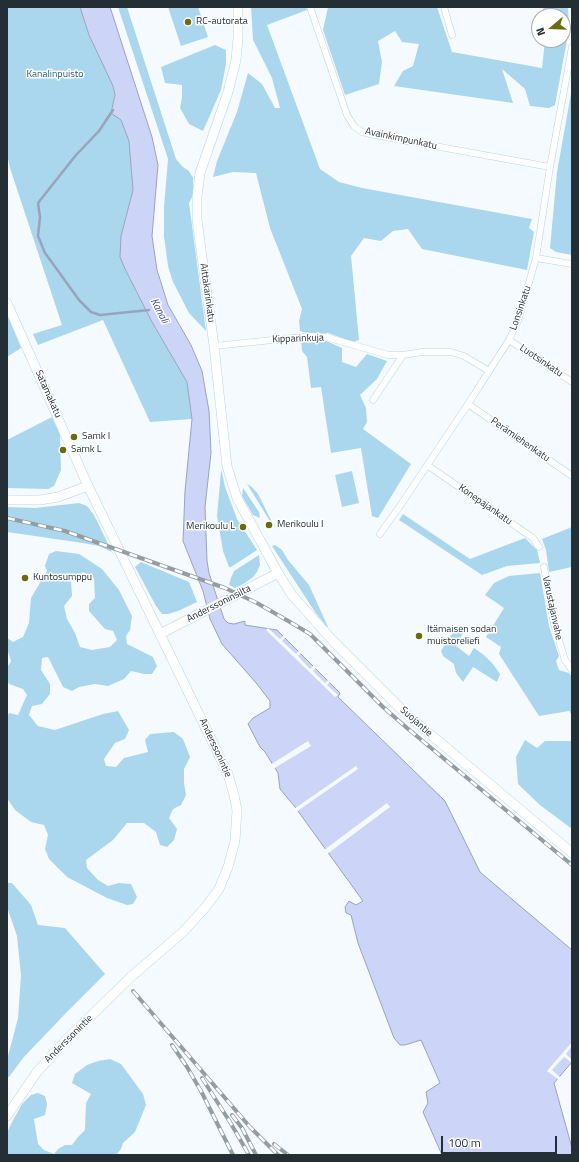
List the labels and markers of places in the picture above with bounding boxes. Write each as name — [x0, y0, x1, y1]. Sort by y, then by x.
place label: RC-autorata — [196, 16, 248, 28]
marker: RC-autorata — [183, 17, 193, 27]
place label: Samk I — [82, 431, 110, 443]
marker: Samk I — [69, 432, 79, 442]
place label: Samk L — [71, 444, 102, 456]
marker: Samk L — [58, 445, 68, 455]
place label: Merikoulu I — [277, 519, 324, 531]
marker: Merikoulu I — [264, 520, 274, 530]
place label: Merikoulu L — [186, 521, 235, 533]
marker: Merikoulu L — [238, 522, 248, 532]
place label: Kuntosumppu — [33, 572, 92, 584]
marker: Kuntosumppu — [20, 573, 30, 583]
place label: Itämaisen sodan muistoreliefi — [427, 624, 496, 648]
marker: Itämaisen sodan muistoreliefi — [414, 631, 424, 641]

